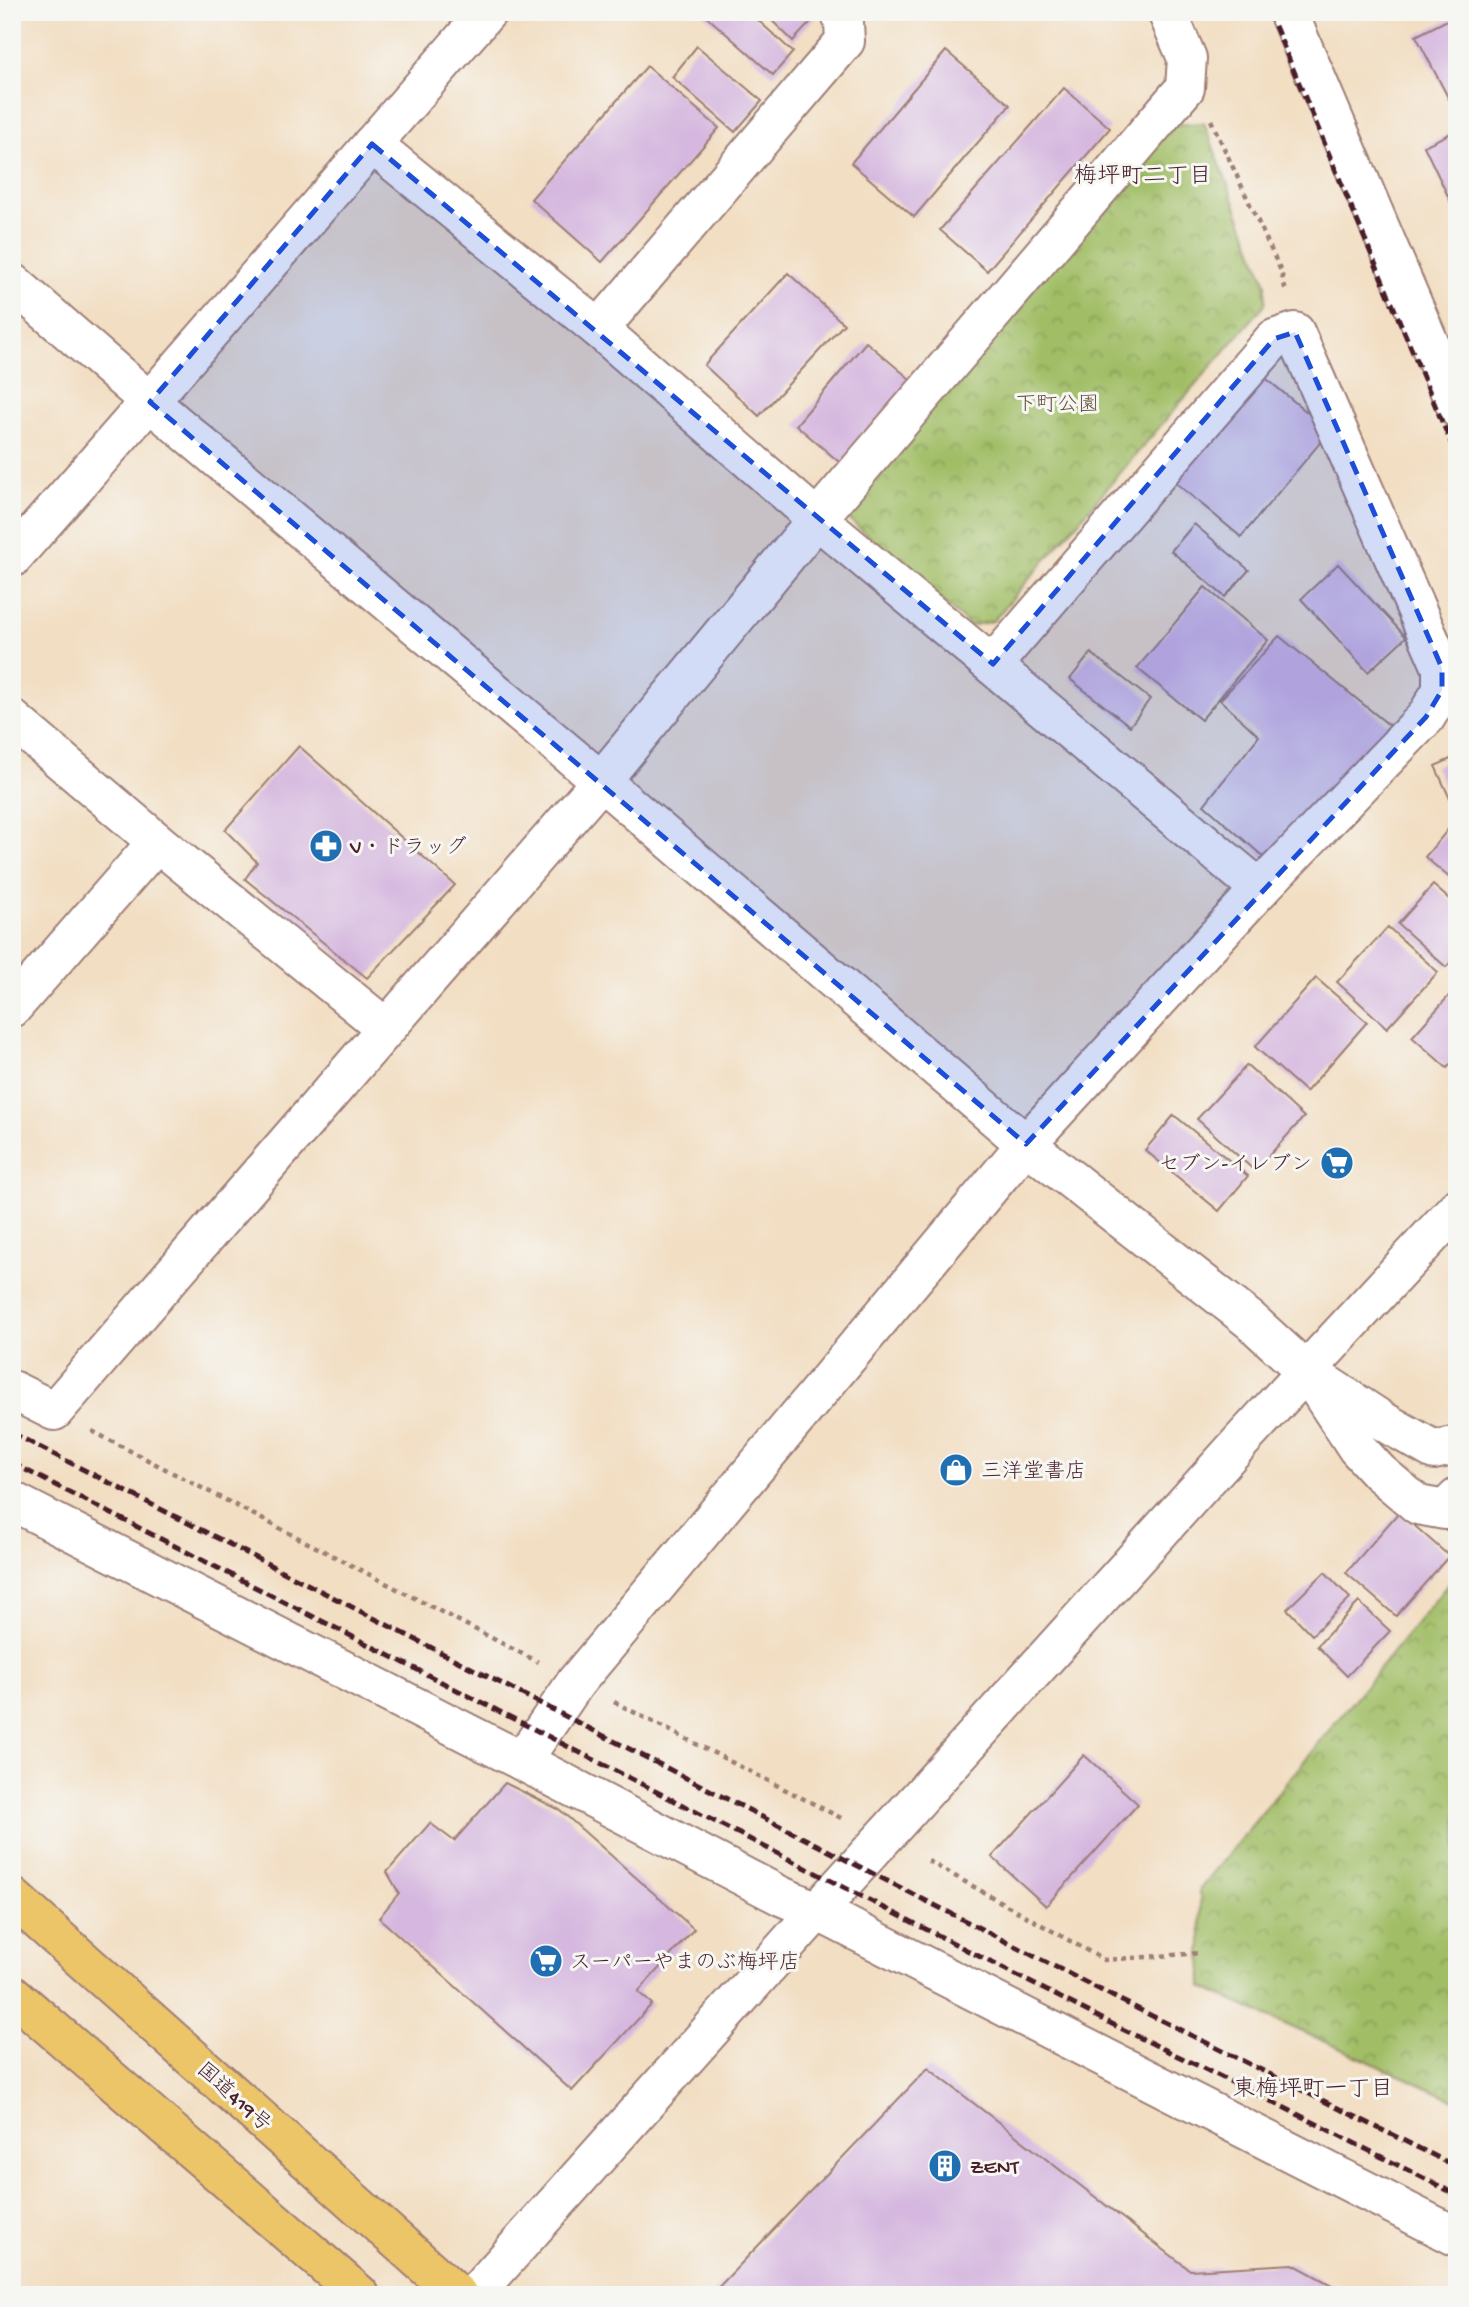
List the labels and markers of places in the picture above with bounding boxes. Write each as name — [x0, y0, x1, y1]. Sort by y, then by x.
pharmacy icon: V・ドラッグ — [307, 827, 345, 865]
place label: V・ドラッグ — [349, 836, 467, 862]
supermarket icon: セブン-イレブン — [1318, 1144, 1356, 1182]
place label: セブン-イレブン — [1158, 1153, 1312, 1179]
shop icon: 三洋堂書店 — [937, 1451, 975, 1489]
place label: 三洋堂書店 — [981, 1459, 1086, 1486]
supermarket icon: スーパーやまのぶ梅坪店 — [527, 1942, 565, 1980]
place label: スーパーやまのぶ梅坪店 — [570, 1950, 800, 1977]
building icon: ZENT — [926, 2147, 964, 2185]
place label: ZENT — [970, 2157, 1019, 2182]

